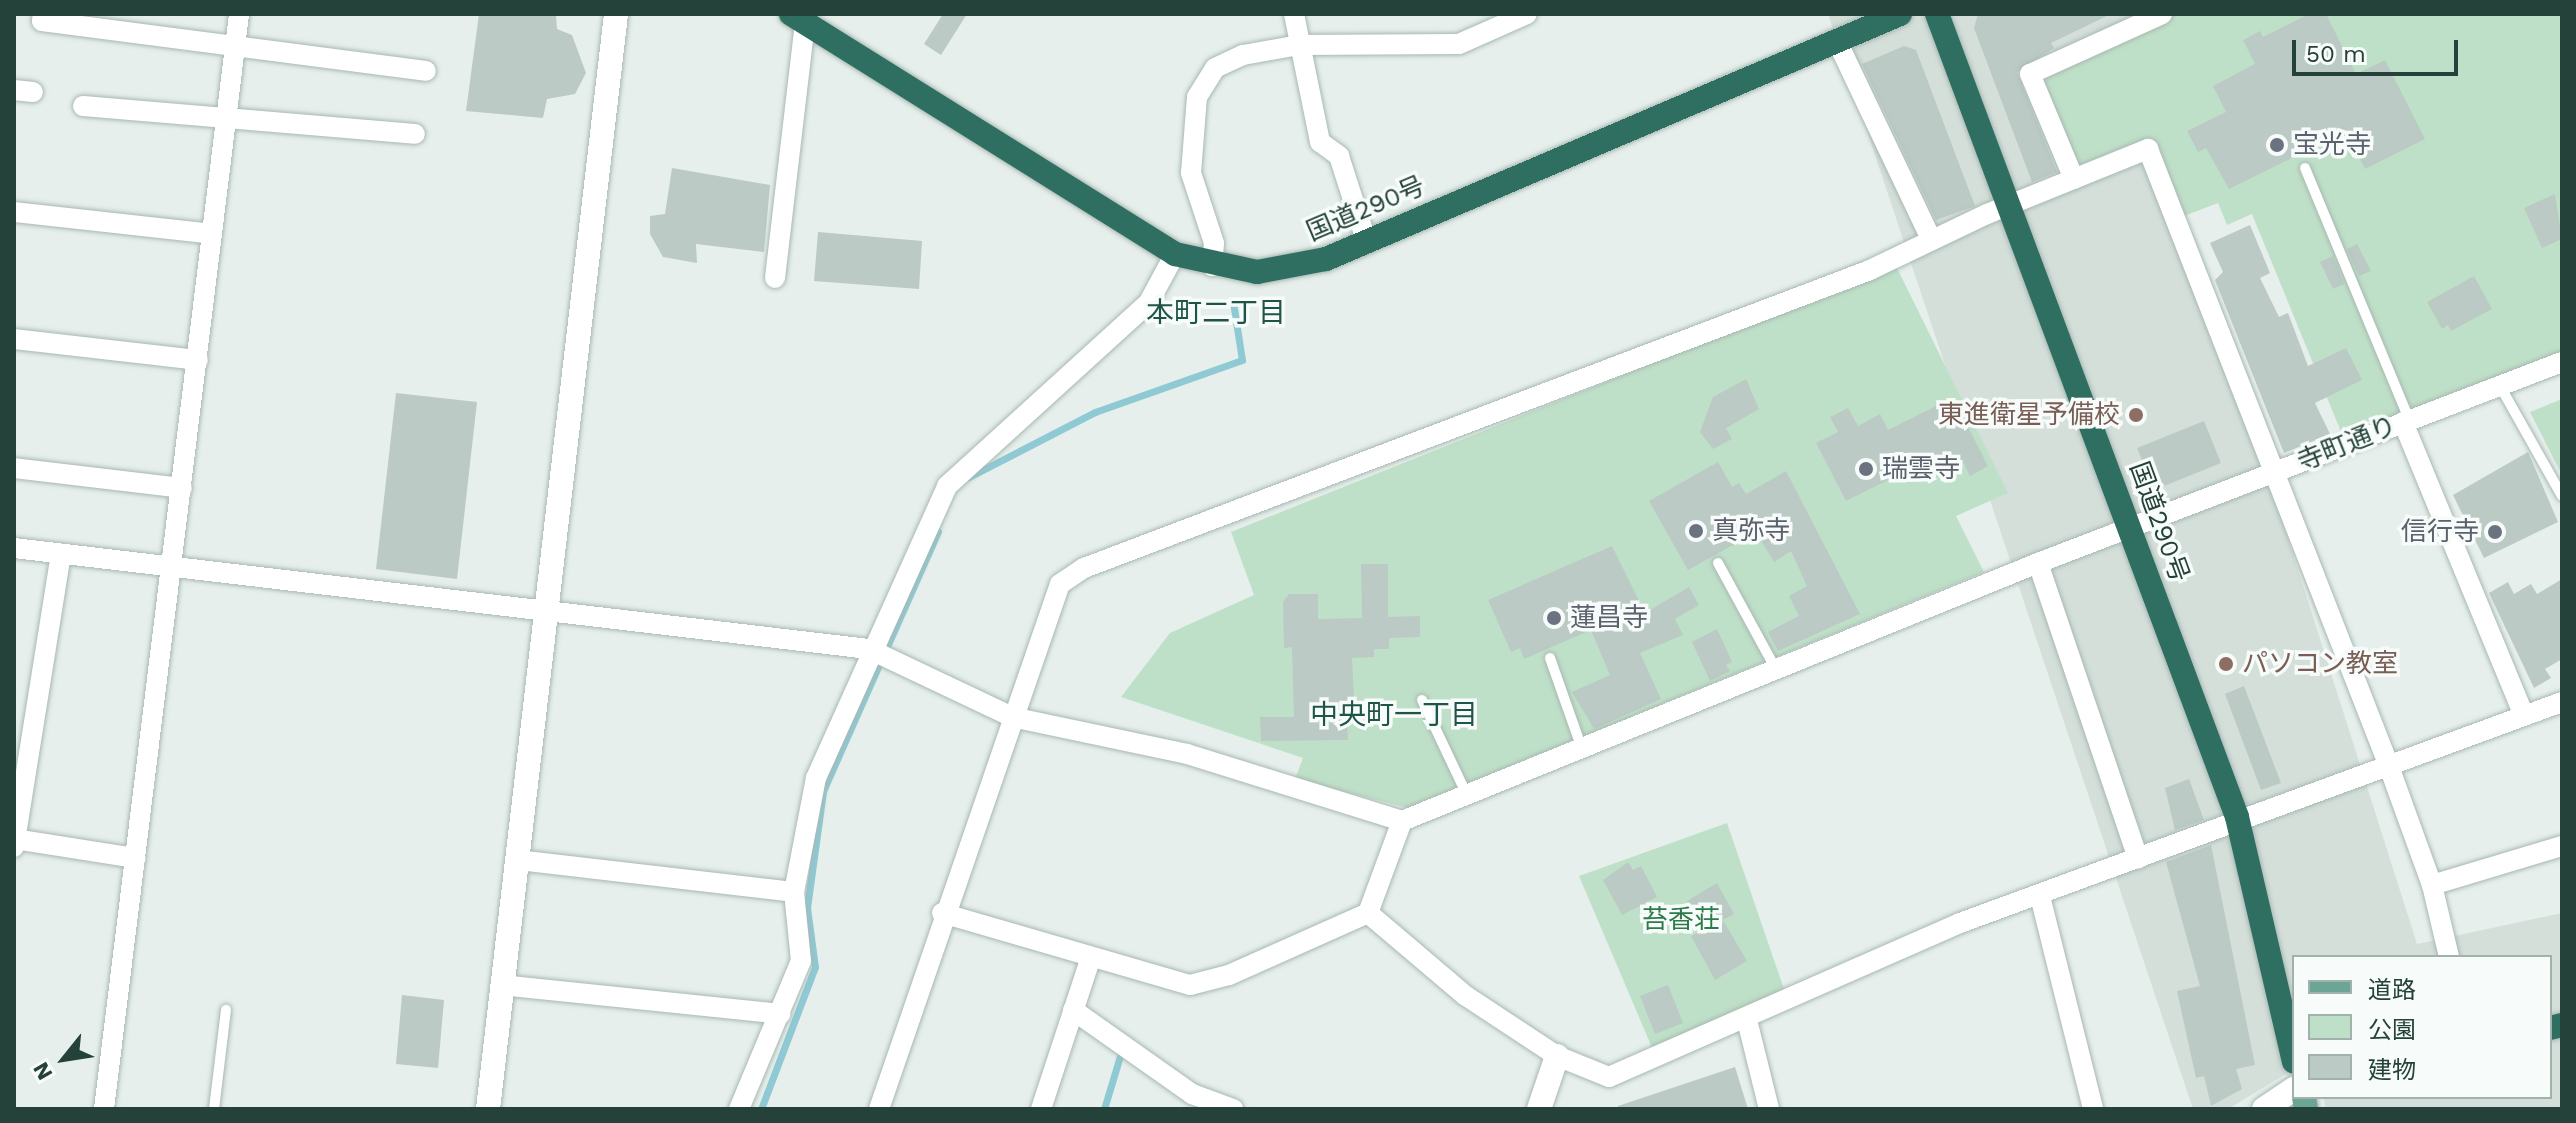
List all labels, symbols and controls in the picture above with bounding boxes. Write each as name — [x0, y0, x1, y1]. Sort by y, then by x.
scale bar — [2296, 24, 2462, 74]
text: 50 m — [2306, 40, 2366, 68]
place label: 宝光寺 — [2293, 129, 2371, 161]
marker: 宝光寺 — [2268, 136, 2286, 154]
street label: 国道290号 — [1302, 170, 1430, 248]
district label: 本町二丁目 — [1146, 296, 1286, 330]
place label: 東進衛星予備校 — [1938, 399, 2120, 431]
marker: 東進衛星予備校 — [2127, 406, 2145, 424]
street label: 寺町通り — [2293, 410, 2401, 478]
place label: 瑞雲寺 — [1882, 453, 1960, 485]
street label: 国道290号 — [2123, 458, 2195, 586]
marker: 瑞雲寺 — [1857, 460, 1875, 478]
place label: 真弥寺 — [1712, 515, 1790, 547]
place label: 信行寺 — [2401, 516, 2479, 548]
marker: 真弥寺 — [1687, 522, 1705, 540]
marker: 信行寺 — [2486, 523, 2504, 541]
place label: 蓮昌寺 — [1570, 602, 1648, 634]
marker: 蓮昌寺 — [1545, 609, 1563, 627]
place label: パソコン教室 — [2242, 648, 2398, 680]
marker: パソコン教室 — [2217, 655, 2235, 673]
district label: 中央町一丁目 — [1310, 698, 1478, 732]
park label: 苔香荘 — [1642, 904, 1720, 936]
legend — [2292, 955, 2552, 1099]
text: 道路 — [2368, 976, 2416, 1004]
text: 公園 — [2368, 1016, 2416, 1044]
north arrow — [24, 1019, 104, 1099]
text: 建物 — [2368, 1056, 2416, 1084]
text: N — [28, 1058, 58, 1085]

